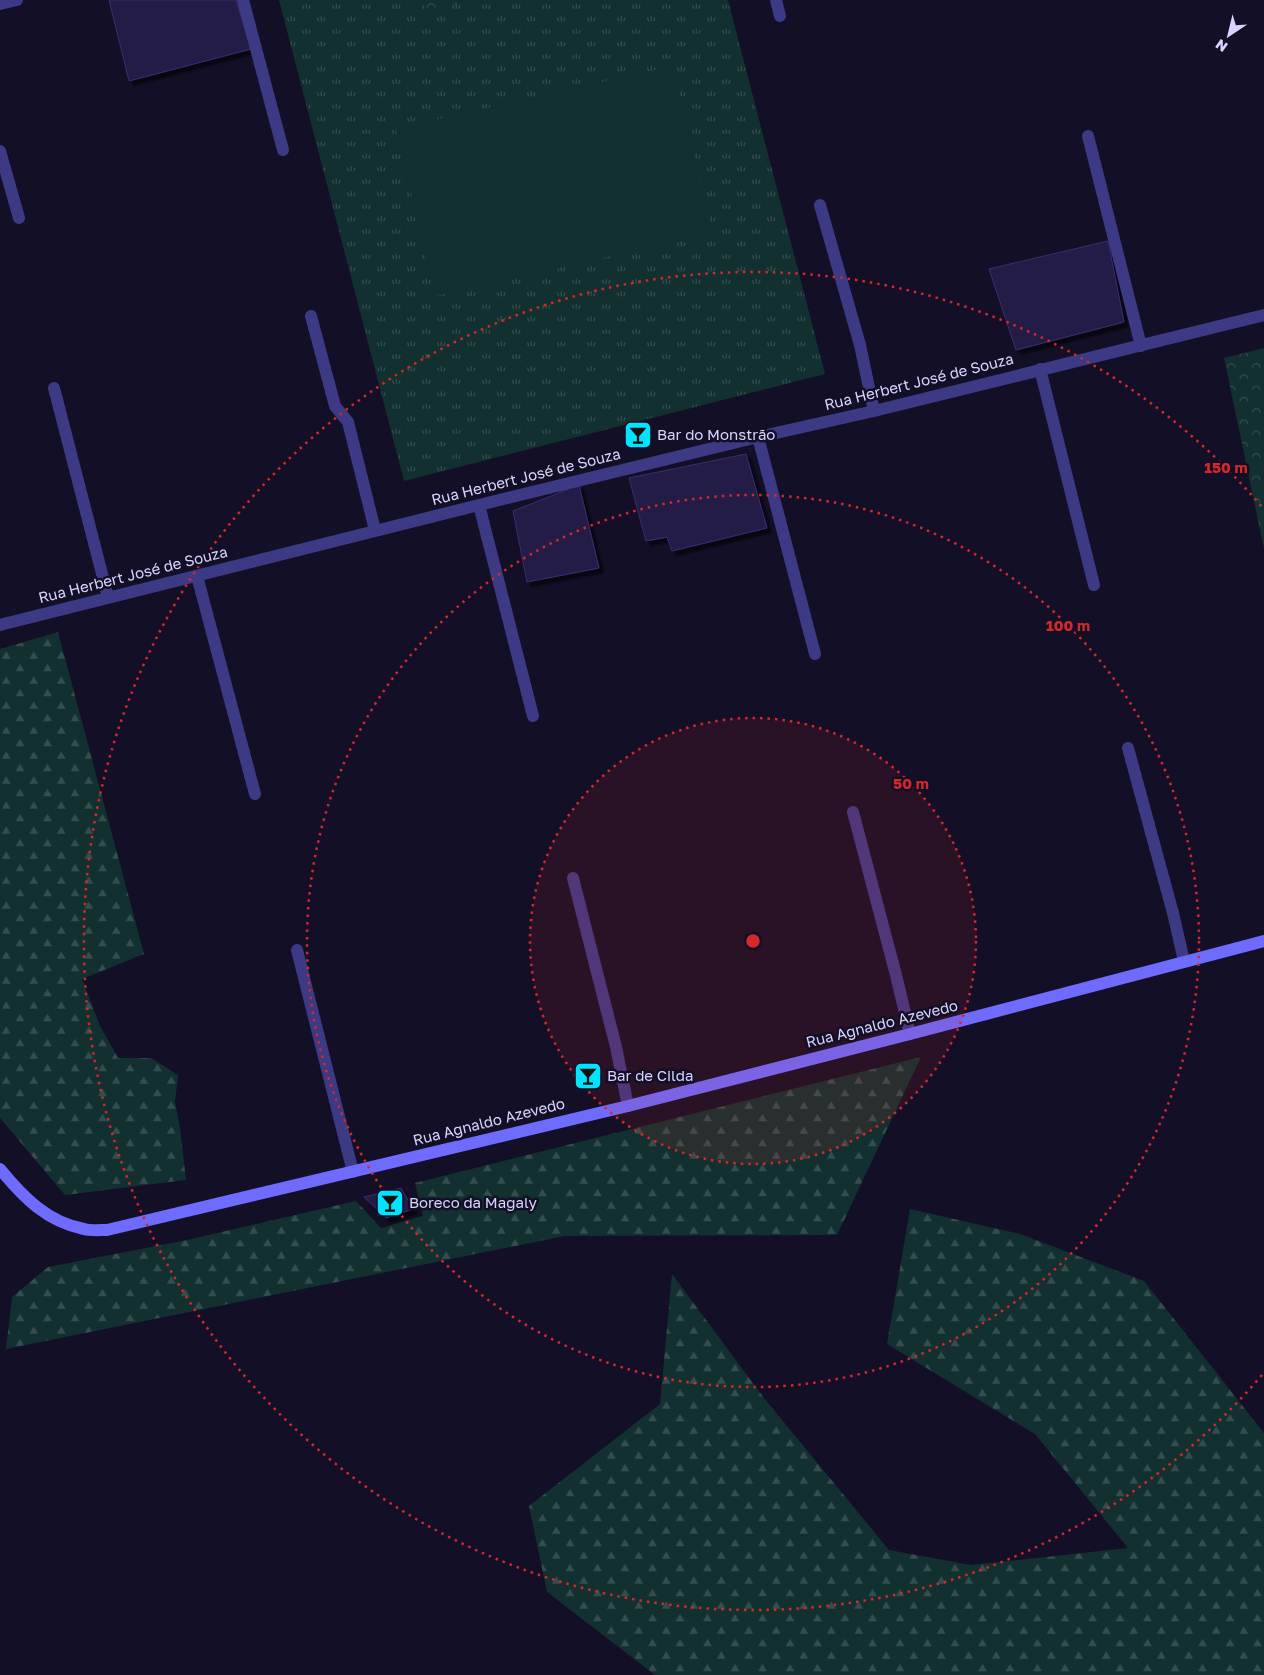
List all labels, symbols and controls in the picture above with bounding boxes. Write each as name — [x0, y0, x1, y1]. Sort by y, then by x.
north arrow — [1204, 10, 1254, 60]
text: N — [1212, 36, 1230, 56]
street label: Rua Herbert José de Souza — [822, 349, 1015, 413]
bar icon: Bar do Monstrão — [623, 420, 653, 450]
place label: Bar do Monstrão — [657, 425, 775, 443]
street label: Rua Herbert José de Souza — [429, 444, 622, 508]
text: 150 m — [1204, 458, 1248, 476]
street label: Rua Herbert José de Souza — [36, 542, 229, 606]
text: 100 m — [1046, 616, 1090, 634]
text: 50 m — [893, 774, 929, 792]
centre of rings — [744, 932, 762, 950]
street label: Rua Agnaldo Azevedo — [804, 995, 960, 1051]
bar icon: Bar de Cilda — [573, 1061, 603, 1091]
place label: Bar de Cilda — [607, 1066, 693, 1084]
street label: Rua Agnaldo Azevedo — [411, 1093, 567, 1149]
bar icon: Boreco da Magaly — [375, 1188, 405, 1218]
place label: Boreco da Magaly — [409, 1193, 537, 1211]

